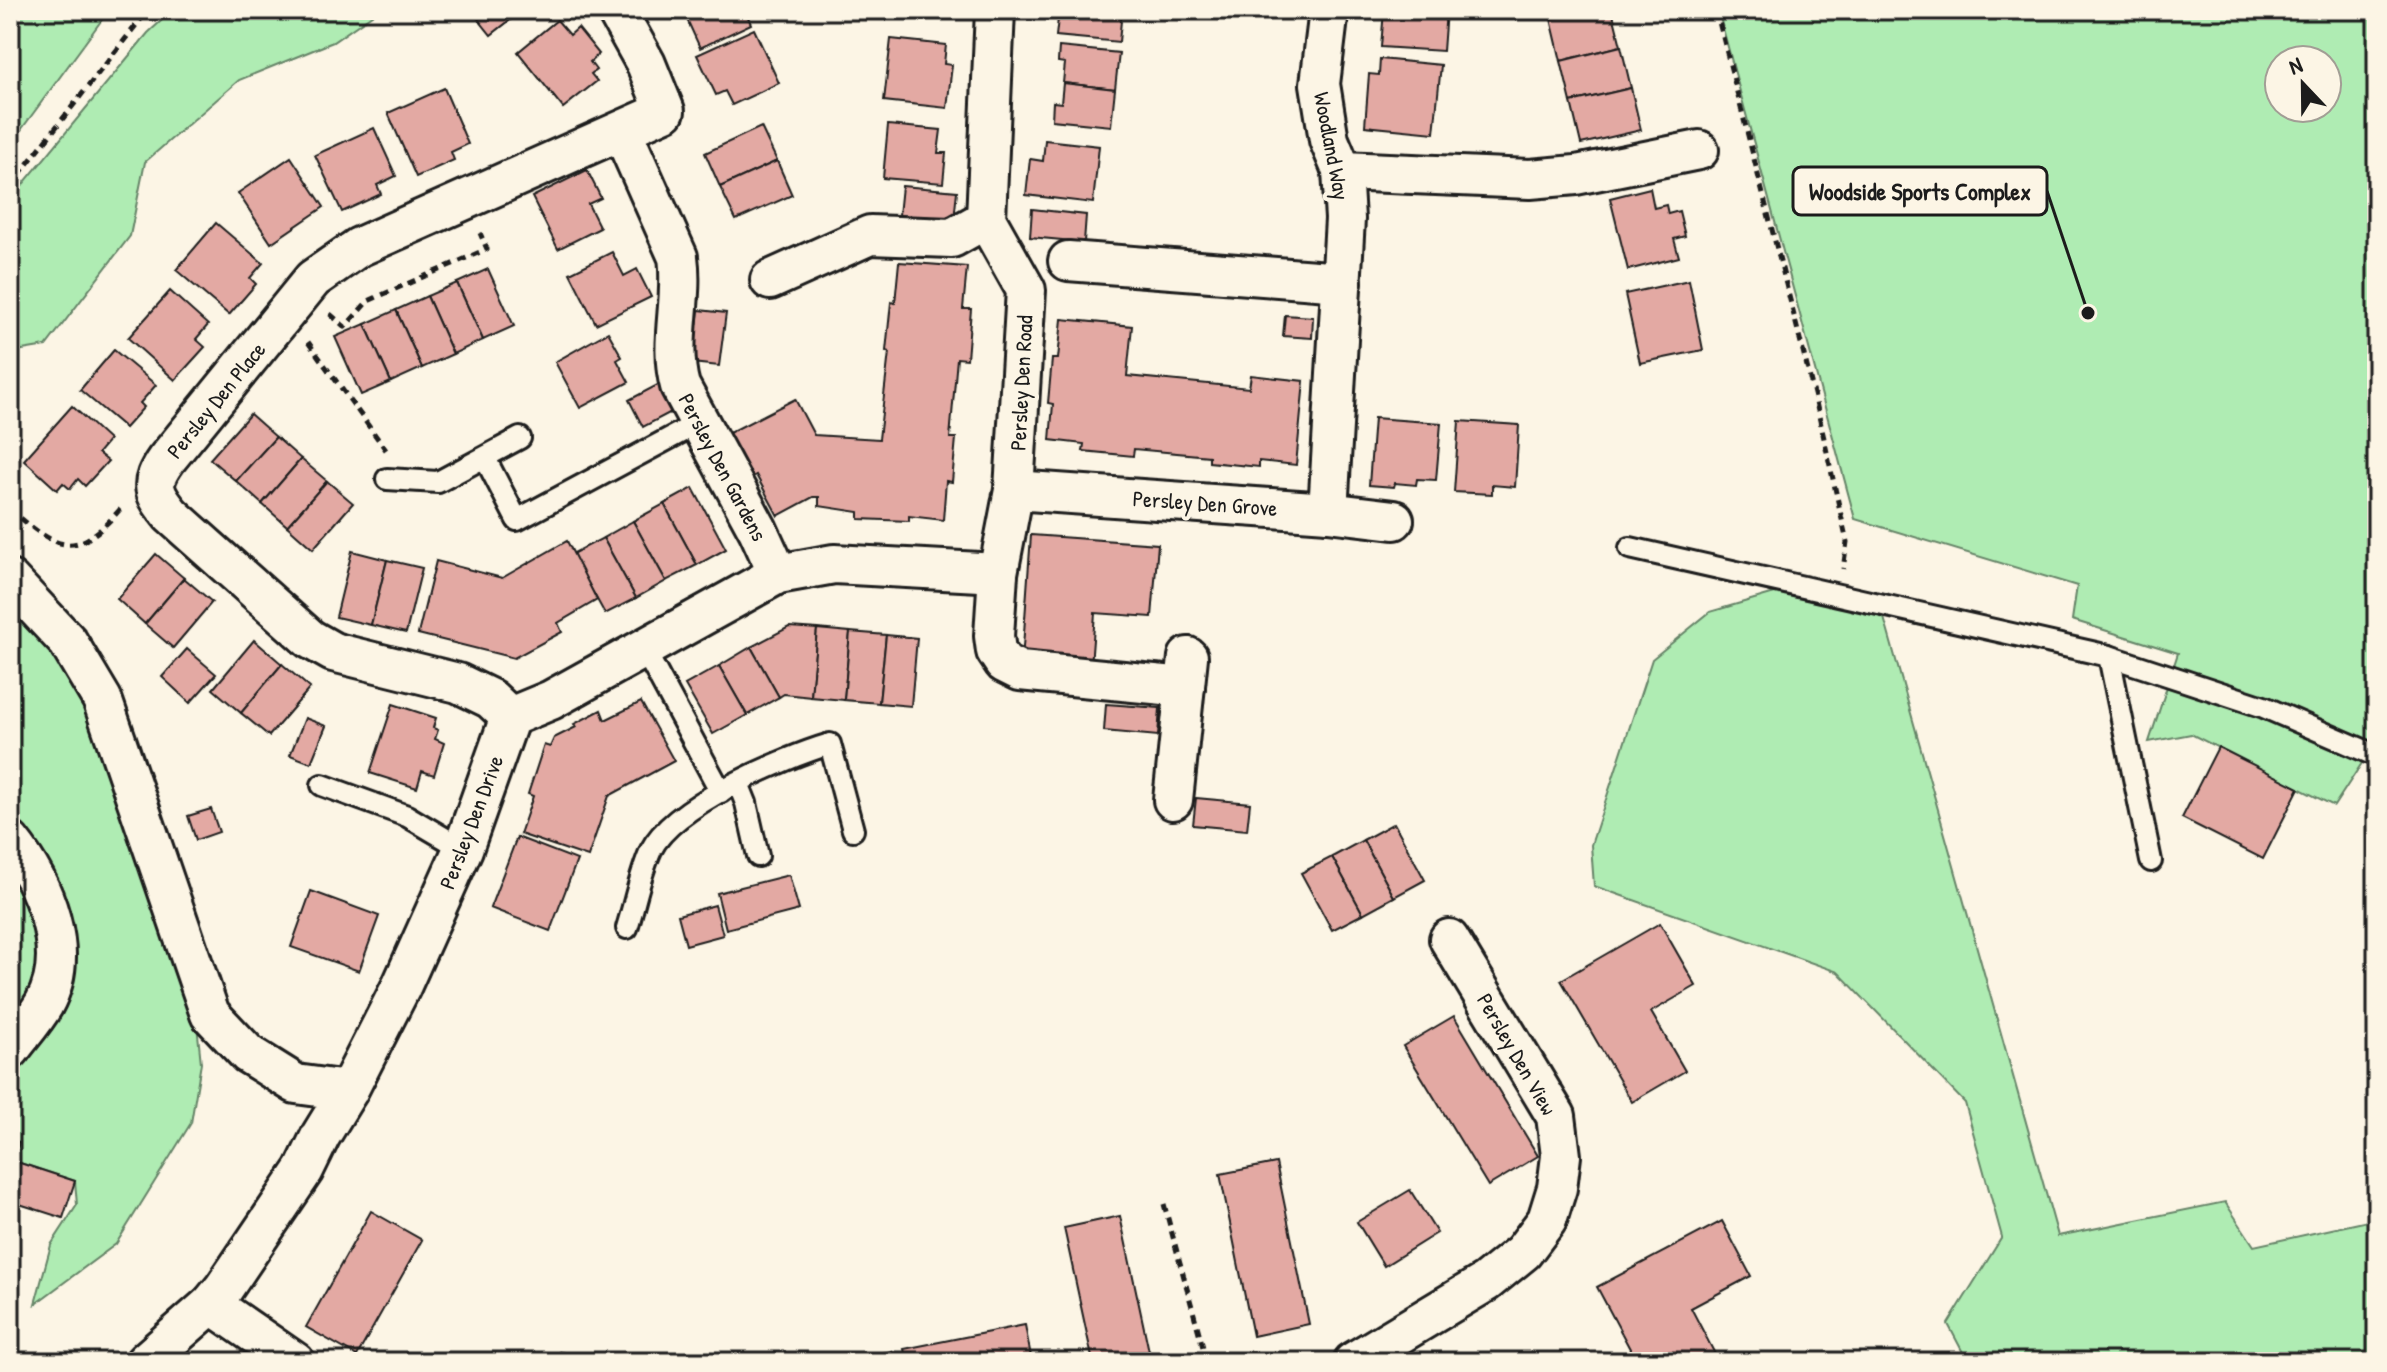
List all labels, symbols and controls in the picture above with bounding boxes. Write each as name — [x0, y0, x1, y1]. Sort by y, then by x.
north arrow — [2263, 44, 2343, 124]
text: N — [2284, 49, 2307, 82]
street label: Woodland Way — [1307, 89, 1357, 203]
callout: Woodside Sports Complex — [1793, 167, 2047, 215]
text: Woodside Sports Complex — [1809, 175, 2031, 208]
street label: Persley Den Road — [1002, 314, 1040, 451]
street label: Persley Den Place — [160, 335, 272, 465]
street label: Persley Den Gardens — [672, 388, 774, 546]
street label: Persley Den Grove — [1132, 483, 1279, 523]
street label: Persley Den Drive — [432, 751, 510, 893]
street label: Persley Den View — [1470, 988, 1564, 1120]

